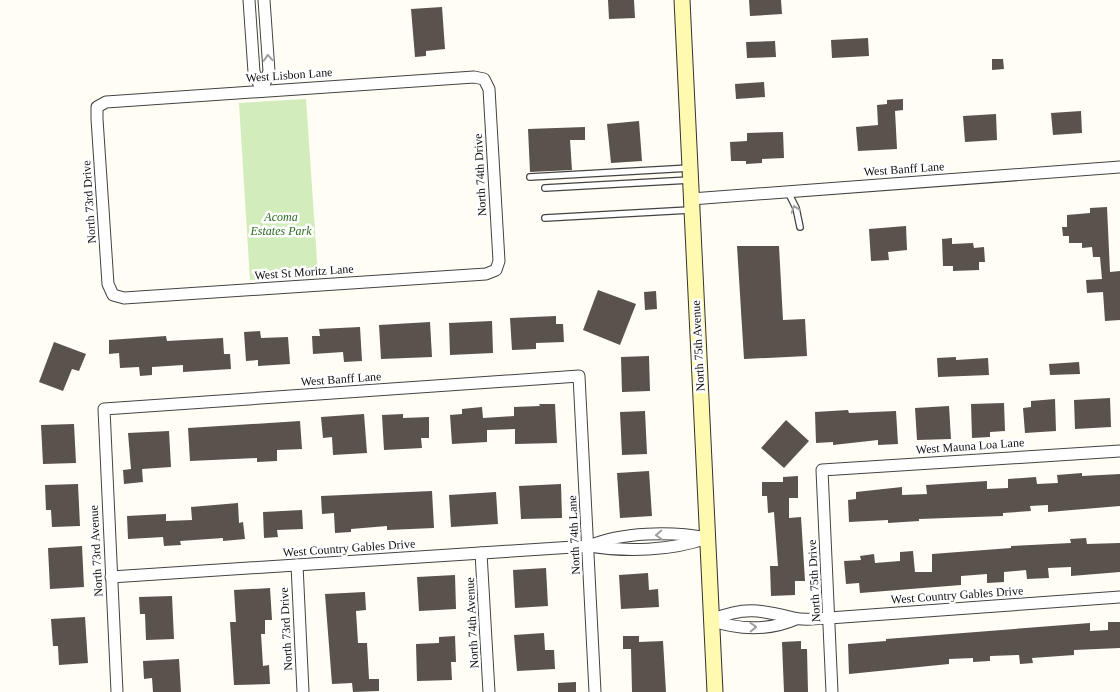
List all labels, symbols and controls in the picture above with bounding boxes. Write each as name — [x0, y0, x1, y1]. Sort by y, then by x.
one-way arrow — [262, 54, 273, 62]
street label: West Lisbon Lane — [245, 65, 333, 85]
street label: North 74th Drive — [471, 133, 489, 217]
street label: West Banff Lane — [863, 159, 945, 179]
street label: North 73rd Drive — [79, 160, 99, 244]
one-way arrow — [791, 205, 801, 214]
park label: Acoma Estates Park — [250, 210, 312, 238]
street label: West St Moritz Lane — [254, 262, 354, 282]
street label: North 75th Avenue — [689, 300, 707, 392]
street label: West Banff Lane — [300, 369, 382, 389]
street label: West Mauna Loa Lane — [915, 435, 1025, 457]
street label: North 74th Lane — [565, 495, 583, 575]
street label: North 73rd Avenue — [87, 505, 105, 597]
one-way arrow — [655, 529, 663, 540]
street label: West Country Gables Drive — [282, 536, 416, 560]
street label: North 75th Drive — [805, 539, 823, 623]
street label: North 74th Avenue — [463, 577, 481, 669]
street label: West Country Gables Drive — [890, 583, 1024, 607]
street label: North 73rd Drive — [277, 587, 295, 671]
one-way arrow — [750, 622, 758, 632]

